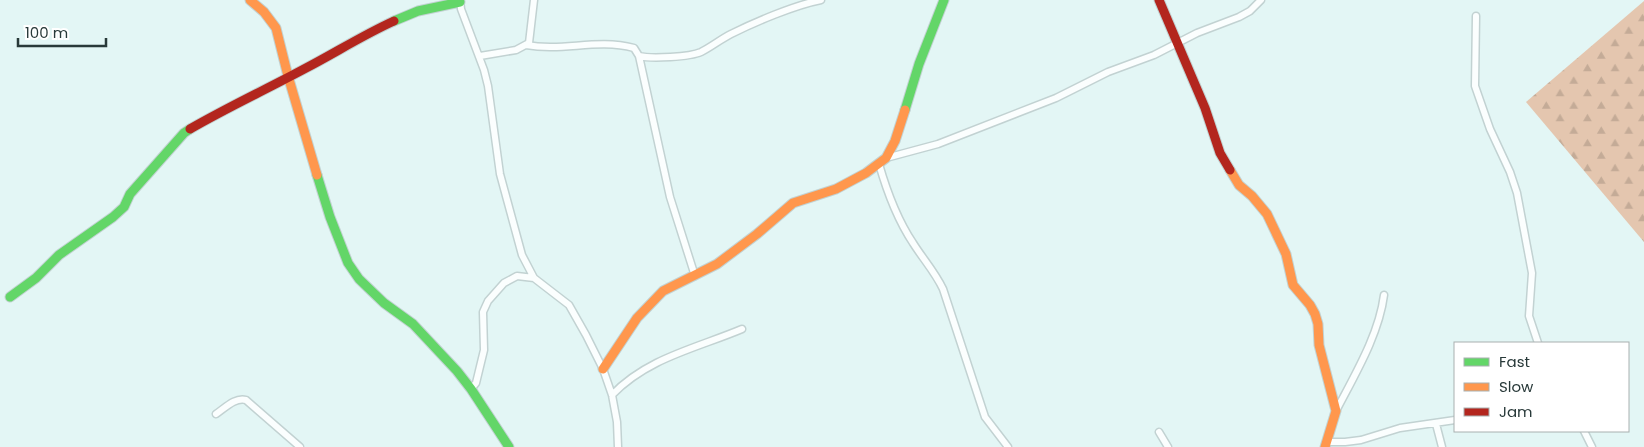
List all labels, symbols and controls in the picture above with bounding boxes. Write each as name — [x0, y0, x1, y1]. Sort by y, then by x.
scale bar — [18, 15, 105, 47]
text: 100 m — [25, 22, 68, 43]
legend — [1454, 342, 1629, 432]
text: Fast — [1499, 351, 1530, 372]
text: Slow — [1499, 376, 1534, 397]
text: Jam — [1499, 401, 1533, 422]

